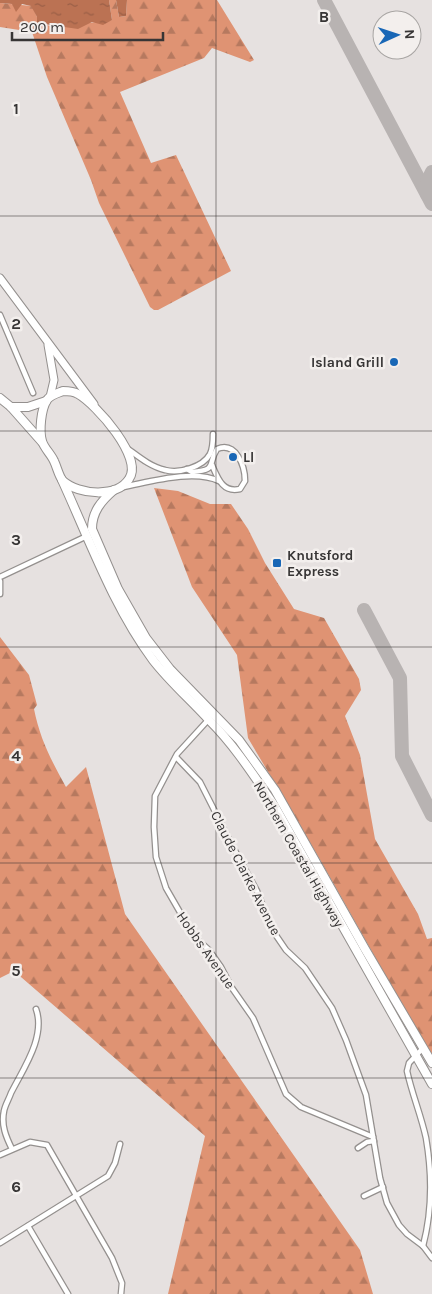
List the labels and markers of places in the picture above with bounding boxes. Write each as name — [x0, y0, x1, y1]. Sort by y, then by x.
place label: Island Grill — [311, 354, 384, 371]
marker: Island Grill — [388, 356, 400, 368]
place label: Ll — [243, 449, 254, 466]
marker: Ll — [227, 451, 239, 463]
place label: Knutsford Express — [287, 547, 353, 580]
marker: Knutsford Express — [271, 557, 283, 569]

